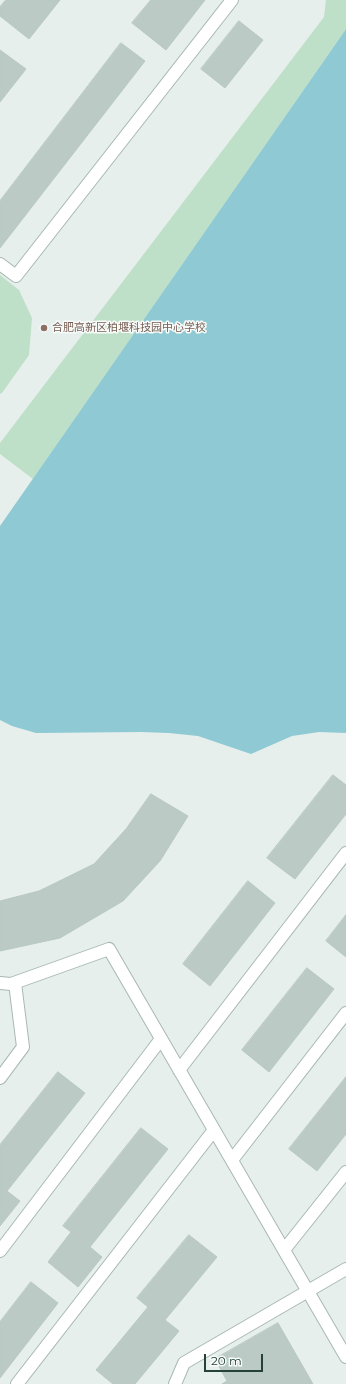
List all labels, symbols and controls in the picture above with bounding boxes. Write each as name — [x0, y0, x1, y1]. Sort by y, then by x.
place label: 合肥高新区柏堰科技园中心学校 — [52, 321, 206, 335]
marker: 合肥高新区柏堰科技园中心学校 — [39, 323, 49, 333]
scale bar — [206, 1346, 265, 1372]
text: 20 m — [211, 1353, 242, 1368]

